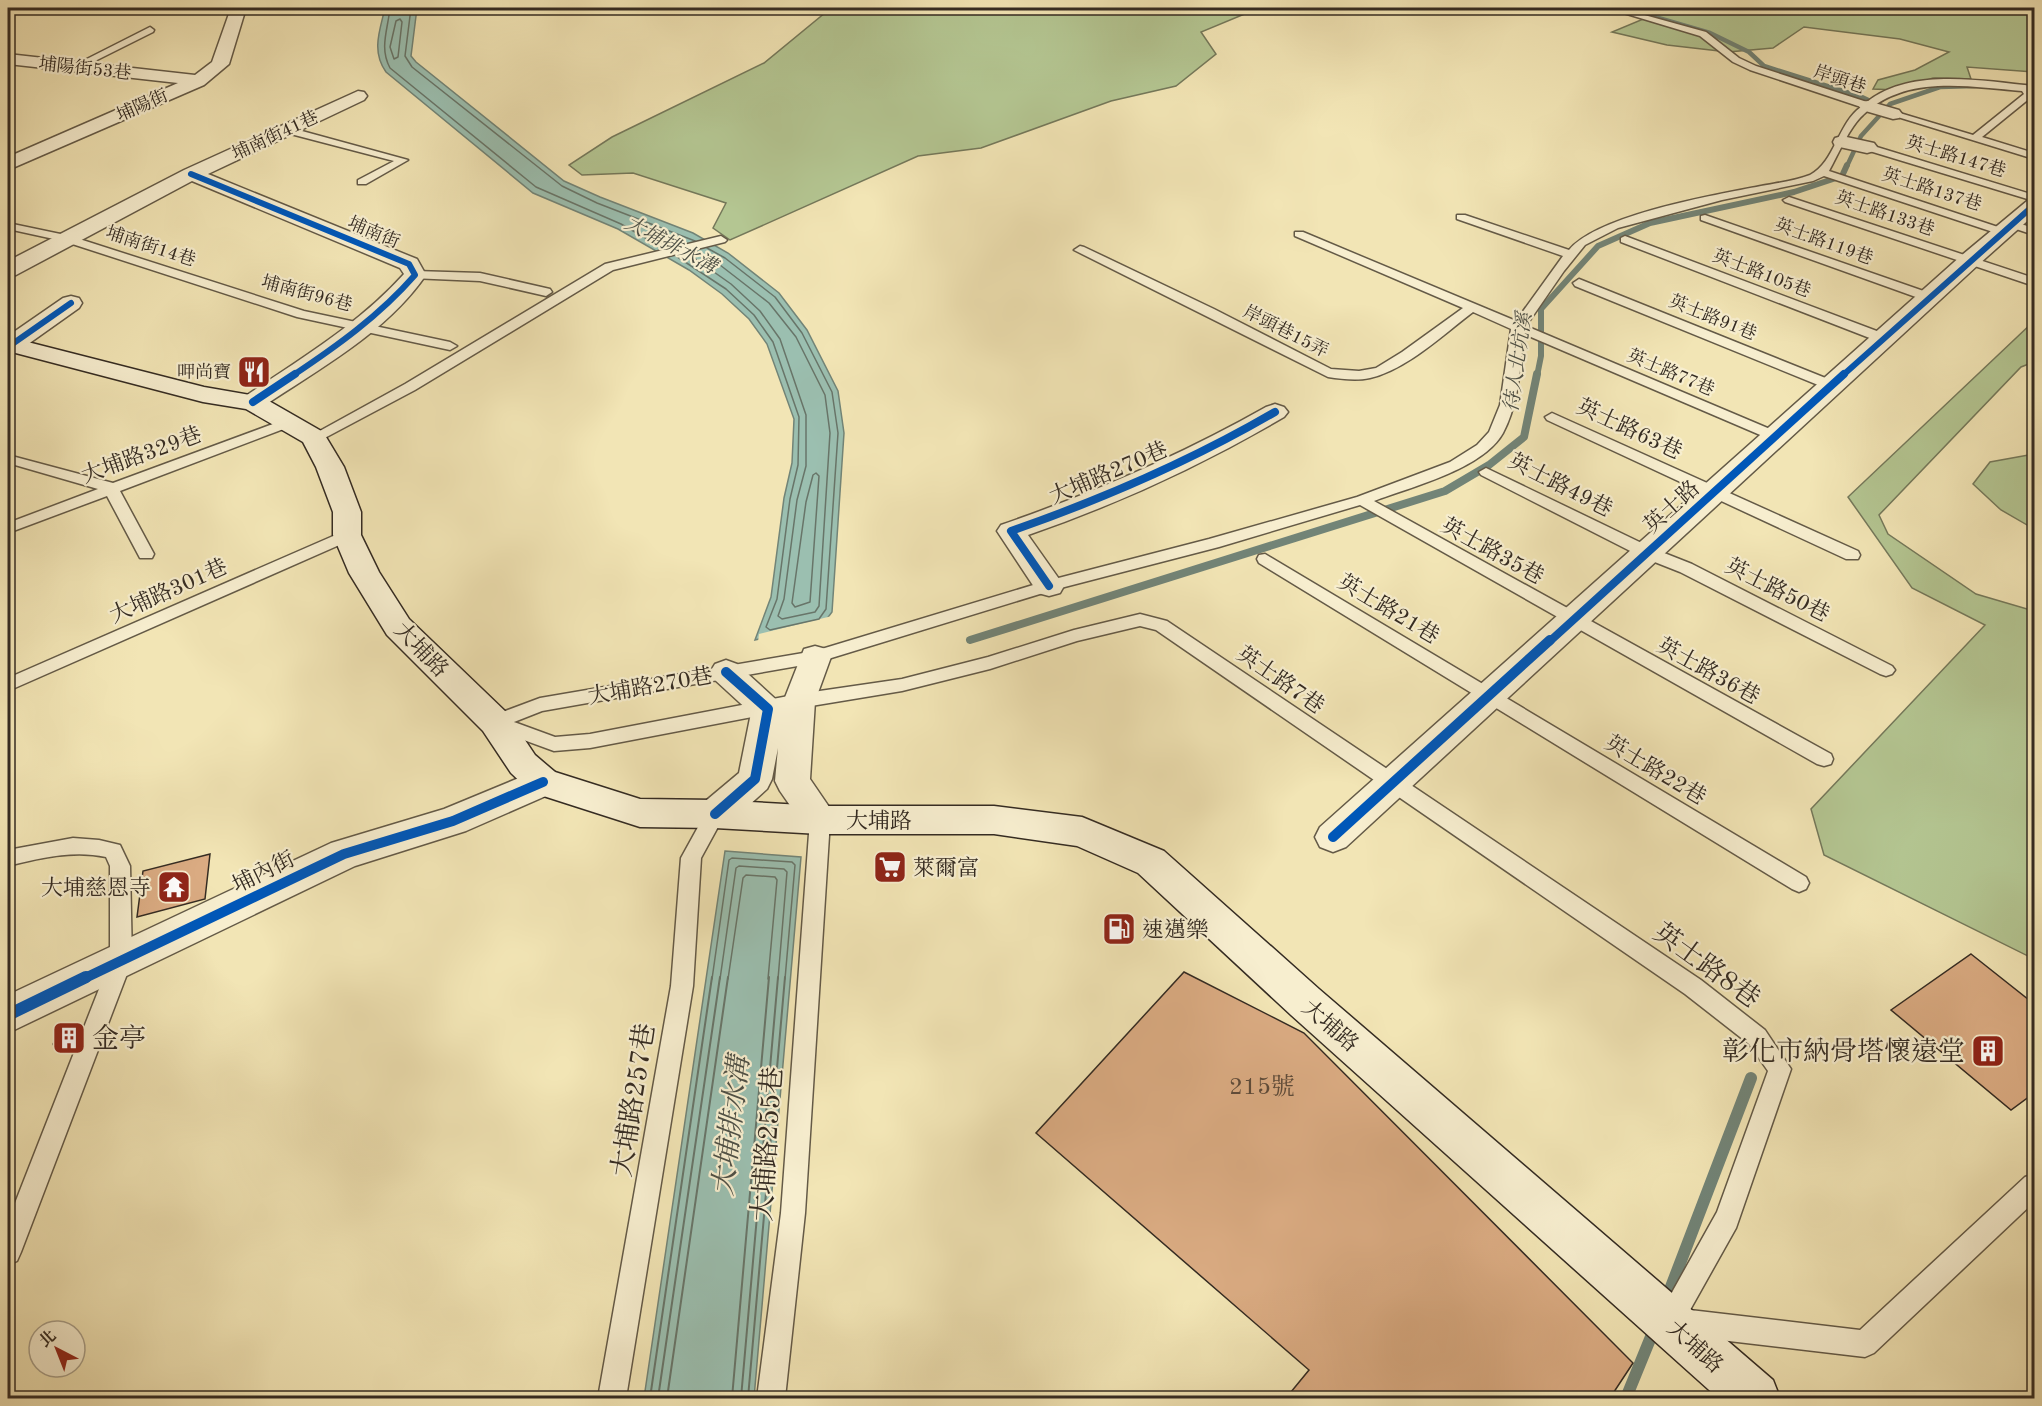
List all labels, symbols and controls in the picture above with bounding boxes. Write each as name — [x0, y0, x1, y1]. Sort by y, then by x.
street label: 埔陽街53巷 — [38, 53, 132, 83]
street label: 岸頭巷 — [1811, 61, 1869, 97]
street label: 埔陽街 — [114, 86, 171, 125]
street label: 埔南街41巷 — [229, 106, 321, 164]
street label: 英士路147巷 — [1904, 131, 2008, 181]
street label: 英士路137巷 — [1880, 164, 1984, 214]
street label: 英士路133巷 — [1833, 187, 1937, 239]
street label: 埔南街 — [345, 212, 403, 252]
water label: 大埔排水溝 — [621, 212, 722, 279]
street label: 英士路119巷 — [1772, 214, 1876, 268]
street label: 埔南街14巷 — [104, 222, 198, 270]
street label: 英士路105巷 — [1710, 245, 1814, 301]
street label: 埔南街96巷 — [260, 271, 354, 315]
street label: 英士路91巷 — [1666, 290, 1760, 344]
street label: 岸頭巷15弄 — [1240, 301, 1332, 361]
water label: 待人北坑溪 — [1500, 309, 1536, 413]
street label: 英士路77巷 — [1624, 345, 1718, 399]
restaurant icon: 呷尚寶 — [236, 354, 272, 390]
place label: 呷尚寶 — [177, 362, 231, 382]
street label: 英士路63巷 — [1573, 394, 1686, 464]
street label: 大埔路329巷 — [78, 422, 205, 488]
street label: 大埔路270巷 — [1046, 437, 1171, 509]
street label: 英士路49巷 — [1505, 448, 1617, 521]
street label: 英士路 — [1639, 476, 1704, 538]
street label: 英士路35巷 — [1437, 513, 1548, 589]
street label: 英士路50巷 — [1722, 553, 1834, 626]
street label: 大埔路301巷 — [106, 554, 231, 628]
street label: 英士路21巷 — [1334, 569, 1443, 648]
street label: 大埔路 — [390, 618, 453, 682]
street label: 英士路36巷 — [1653, 633, 1764, 709]
street label: 英士路7巷 — [1232, 641, 1329, 719]
street label: 大埔路270巷 — [586, 663, 714, 709]
street label: 英士路22巷 — [1601, 730, 1710, 809]
street label: 大埔路 — [846, 809, 912, 833]
street label: 埔內街 — [229, 847, 298, 897]
supermarket icon: 萊爾富 — [872, 849, 908, 885]
place label: 萊爾富 — [913, 856, 979, 880]
temple icon: 大埔慈恩寺 — [156, 869, 192, 905]
place label: 大埔慈恩寺 — [41, 876, 151, 900]
fuel station icon: 速邁樂 — [1101, 911, 1137, 947]
street label: 英士路8巷 — [1648, 917, 1765, 1013]
place label: 速邁樂 — [1142, 918, 1208, 942]
street label: 大埔路 — [1298, 995, 1363, 1056]
building icon: 金亭 — [51, 1020, 87, 1056]
street label: 大埔路257巷 — [607, 1021, 660, 1179]
place label: 金亭 — [92, 1023, 146, 1053]
building icon: 彰化市納骨塔懷遠堂 — [1970, 1033, 2006, 1069]
place label: 彰化市納骨塔懷遠堂 — [1722, 1036, 1965, 1066]
water label: 大埔排水溝 — [708, 1051, 756, 1198]
street label: 大埔路255巷 — [748, 1066, 787, 1222]
house number: 215號 — [1229, 1073, 1295, 1100]
street label: 大埔路 — [1663, 1316, 1728, 1378]
north arrow — [27, 1319, 87, 1379]
text: 北 — [36, 1327, 60, 1351]

